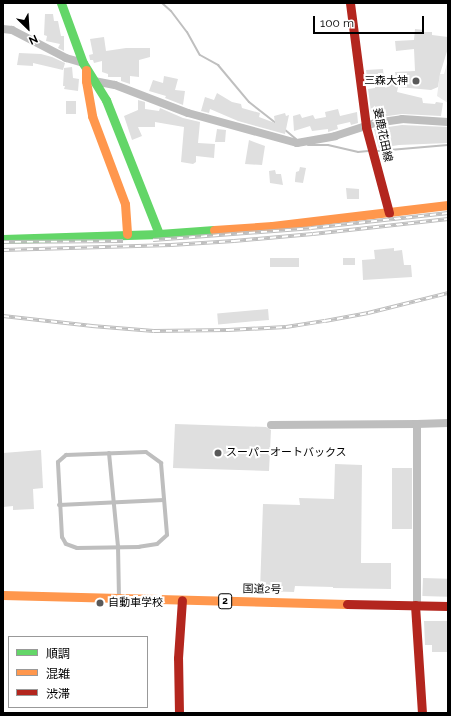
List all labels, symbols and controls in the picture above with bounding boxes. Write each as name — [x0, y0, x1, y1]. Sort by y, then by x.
north arrow — [8, 8, 48, 48]
scale bar — [315, 8, 426, 34]
text: 100 m — [320, 16, 354, 30]
text: N — [27, 32, 40, 47]
place label: 三森大神 — [364, 74, 408, 88]
marker: 三森大神 — [411, 76, 421, 86]
street label: 妻鹿花田線 — [370, 107, 394, 163]
place label: スーパーオートバックス — [226, 446, 347, 460]
marker: スーパーオートバックス — [213, 448, 223, 458]
street label: 国道2号 — [243, 583, 281, 597]
road number: 2 — [218, 593, 232, 609]
place label: 自動車学校 — [108, 596, 163, 610]
marker: 自動車学校 — [95, 598, 105, 608]
legend — [8, 636, 148, 708]
text: 順調 — [46, 647, 70, 661]
text: 混雑 — [46, 667, 70, 681]
text: 渋滞 — [46, 687, 70, 701]

